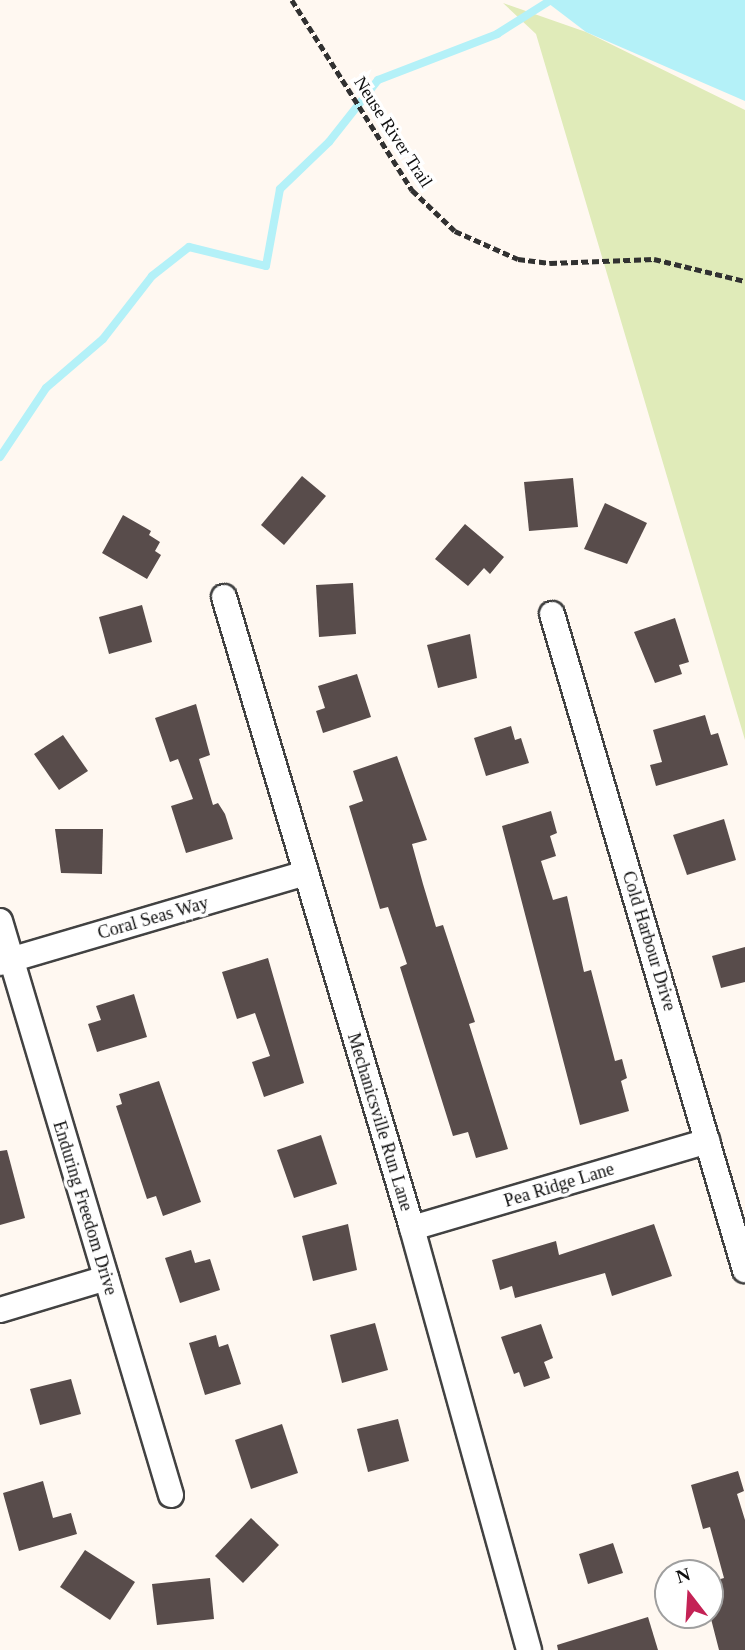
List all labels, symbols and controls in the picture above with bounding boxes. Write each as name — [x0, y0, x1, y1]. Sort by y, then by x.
street label: Neuse River Trail — [349, 72, 437, 192]
street label: Cold Harbour Drive — [617, 869, 681, 1013]
street label: Coral Seas Way — [95, 892, 211, 944]
street label: Mechanicsville Run Lane — [343, 1030, 417, 1214]
street label: Enduring Freedom Drive — [48, 1118, 122, 1298]
street label: Pea Ridge Lane — [501, 1158, 617, 1212]
north arrow — [654, 1559, 724, 1629]
text: N — [674, 1563, 693, 1587]

